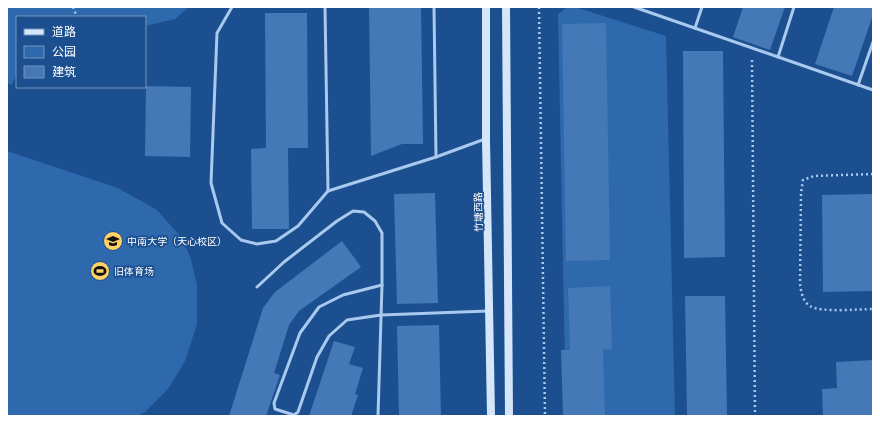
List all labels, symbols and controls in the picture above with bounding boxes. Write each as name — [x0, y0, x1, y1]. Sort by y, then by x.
legend — [16, 16, 146, 88]
text: 道路 — [52, 25, 76, 39]
text: 公园 — [52, 45, 76, 59]
text: 建筑 — [52, 65, 76, 79]
street label: 竹塘西路 — [473, 192, 485, 232]
school or university icon: 中南大学（天心校区） — [102, 230, 124, 252]
place label: 中南大学（天心校区） — [127, 236, 227, 248]
sports icon: 旧体育场 — [89, 260, 111, 282]
place label: 旧体育场 — [114, 266, 154, 278]

